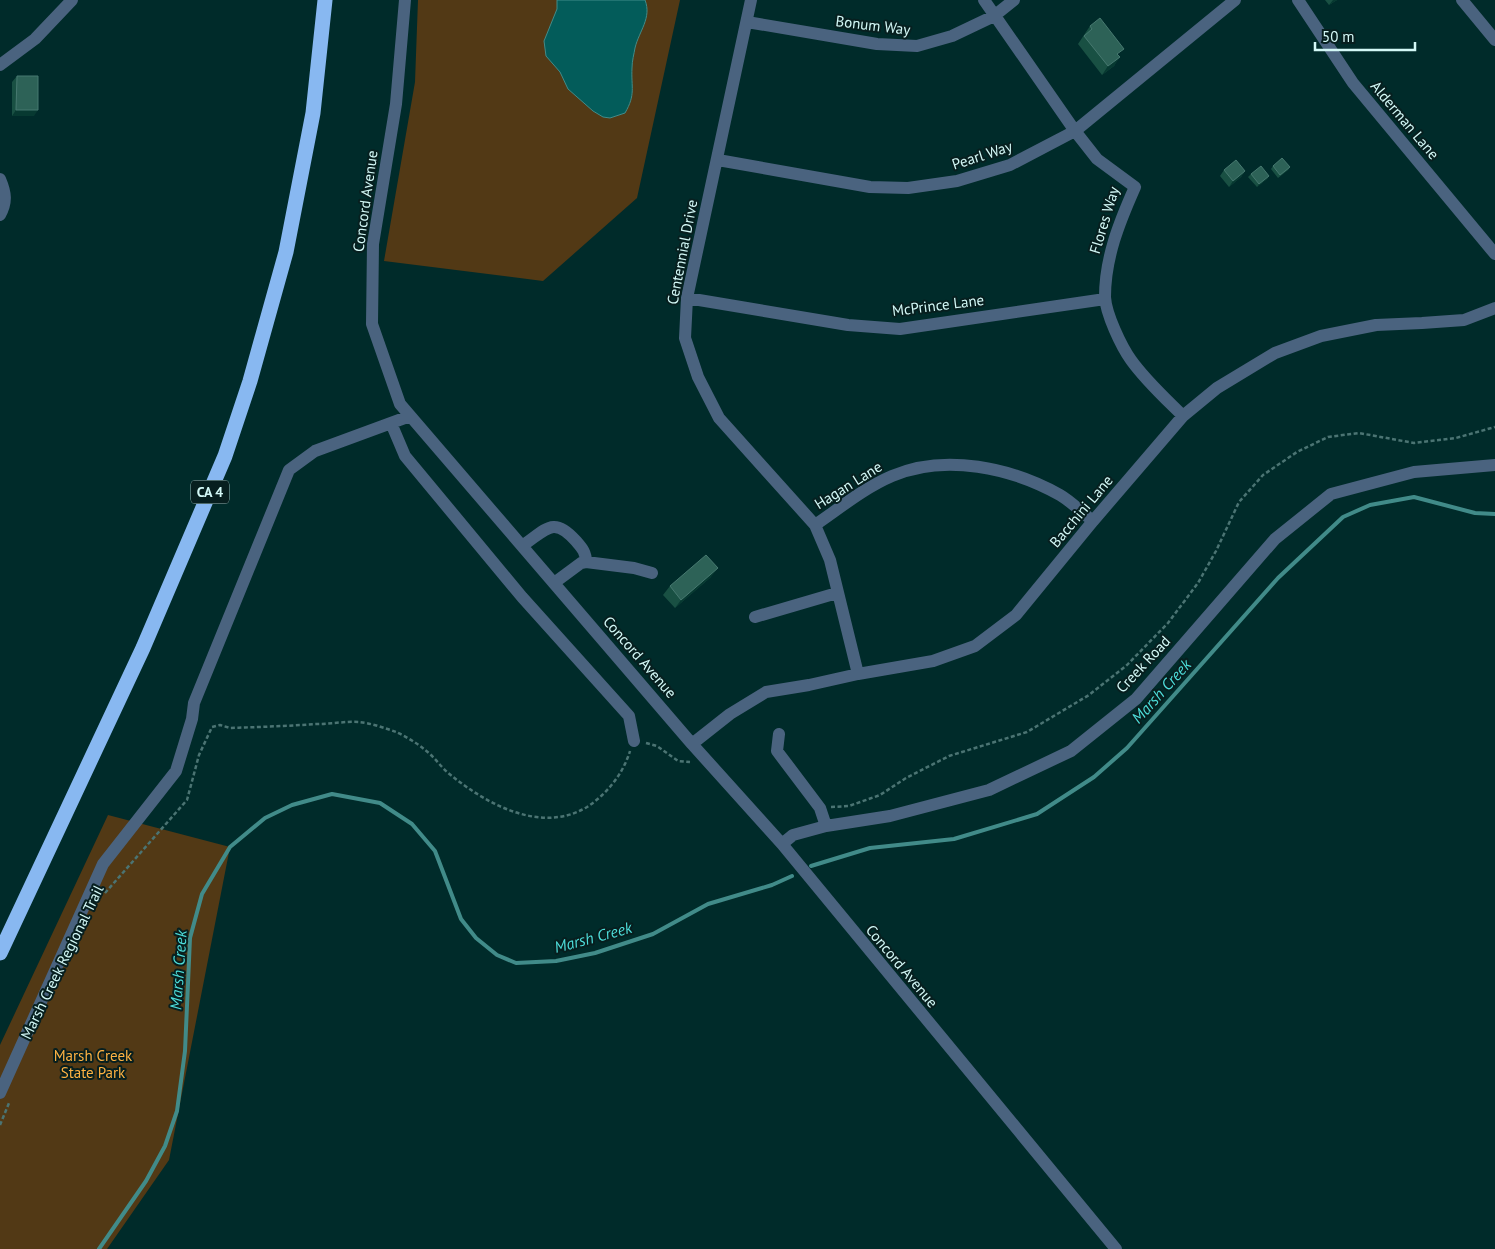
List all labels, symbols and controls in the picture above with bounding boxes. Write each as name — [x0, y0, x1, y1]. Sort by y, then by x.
street label: Bonum Way — [835, 11, 911, 39]
scale bar — [1315, 20, 1415, 52]
text: 50 m — [1322, 27, 1355, 46]
street label: Alderman Lane — [1367, 77, 1443, 163]
street label: Pearl Way — [949, 136, 1015, 174]
street label: Concord Avenue — [348, 149, 382, 253]
street label: Flores Way — [1085, 184, 1123, 256]
street label: Centennial Drive — [663, 198, 701, 306]
street label: McPrince Lane — [891, 290, 985, 320]
street label: Hagan Lane — [811, 457, 885, 513]
street label: Bacchini Lane — [1045, 471, 1117, 551]
road number: CA 4 — [191, 481, 229, 504]
street label: Concord Avenue — [599, 612, 681, 702]
street label: Creek Road — [1112, 632, 1174, 696]
water label: Marsh Creek — [1127, 654, 1196, 727]
street label: Marsh Creek Regional Trail — [16, 881, 108, 1042]
water label: Marsh Creek — [552, 917, 635, 957]
street label: Concord Avenue — [862, 921, 942, 1011]
water label: Marsh Creek — [165, 929, 191, 1010]
park label: Marsh Creek State Park — [54, 1046, 133, 1082]

